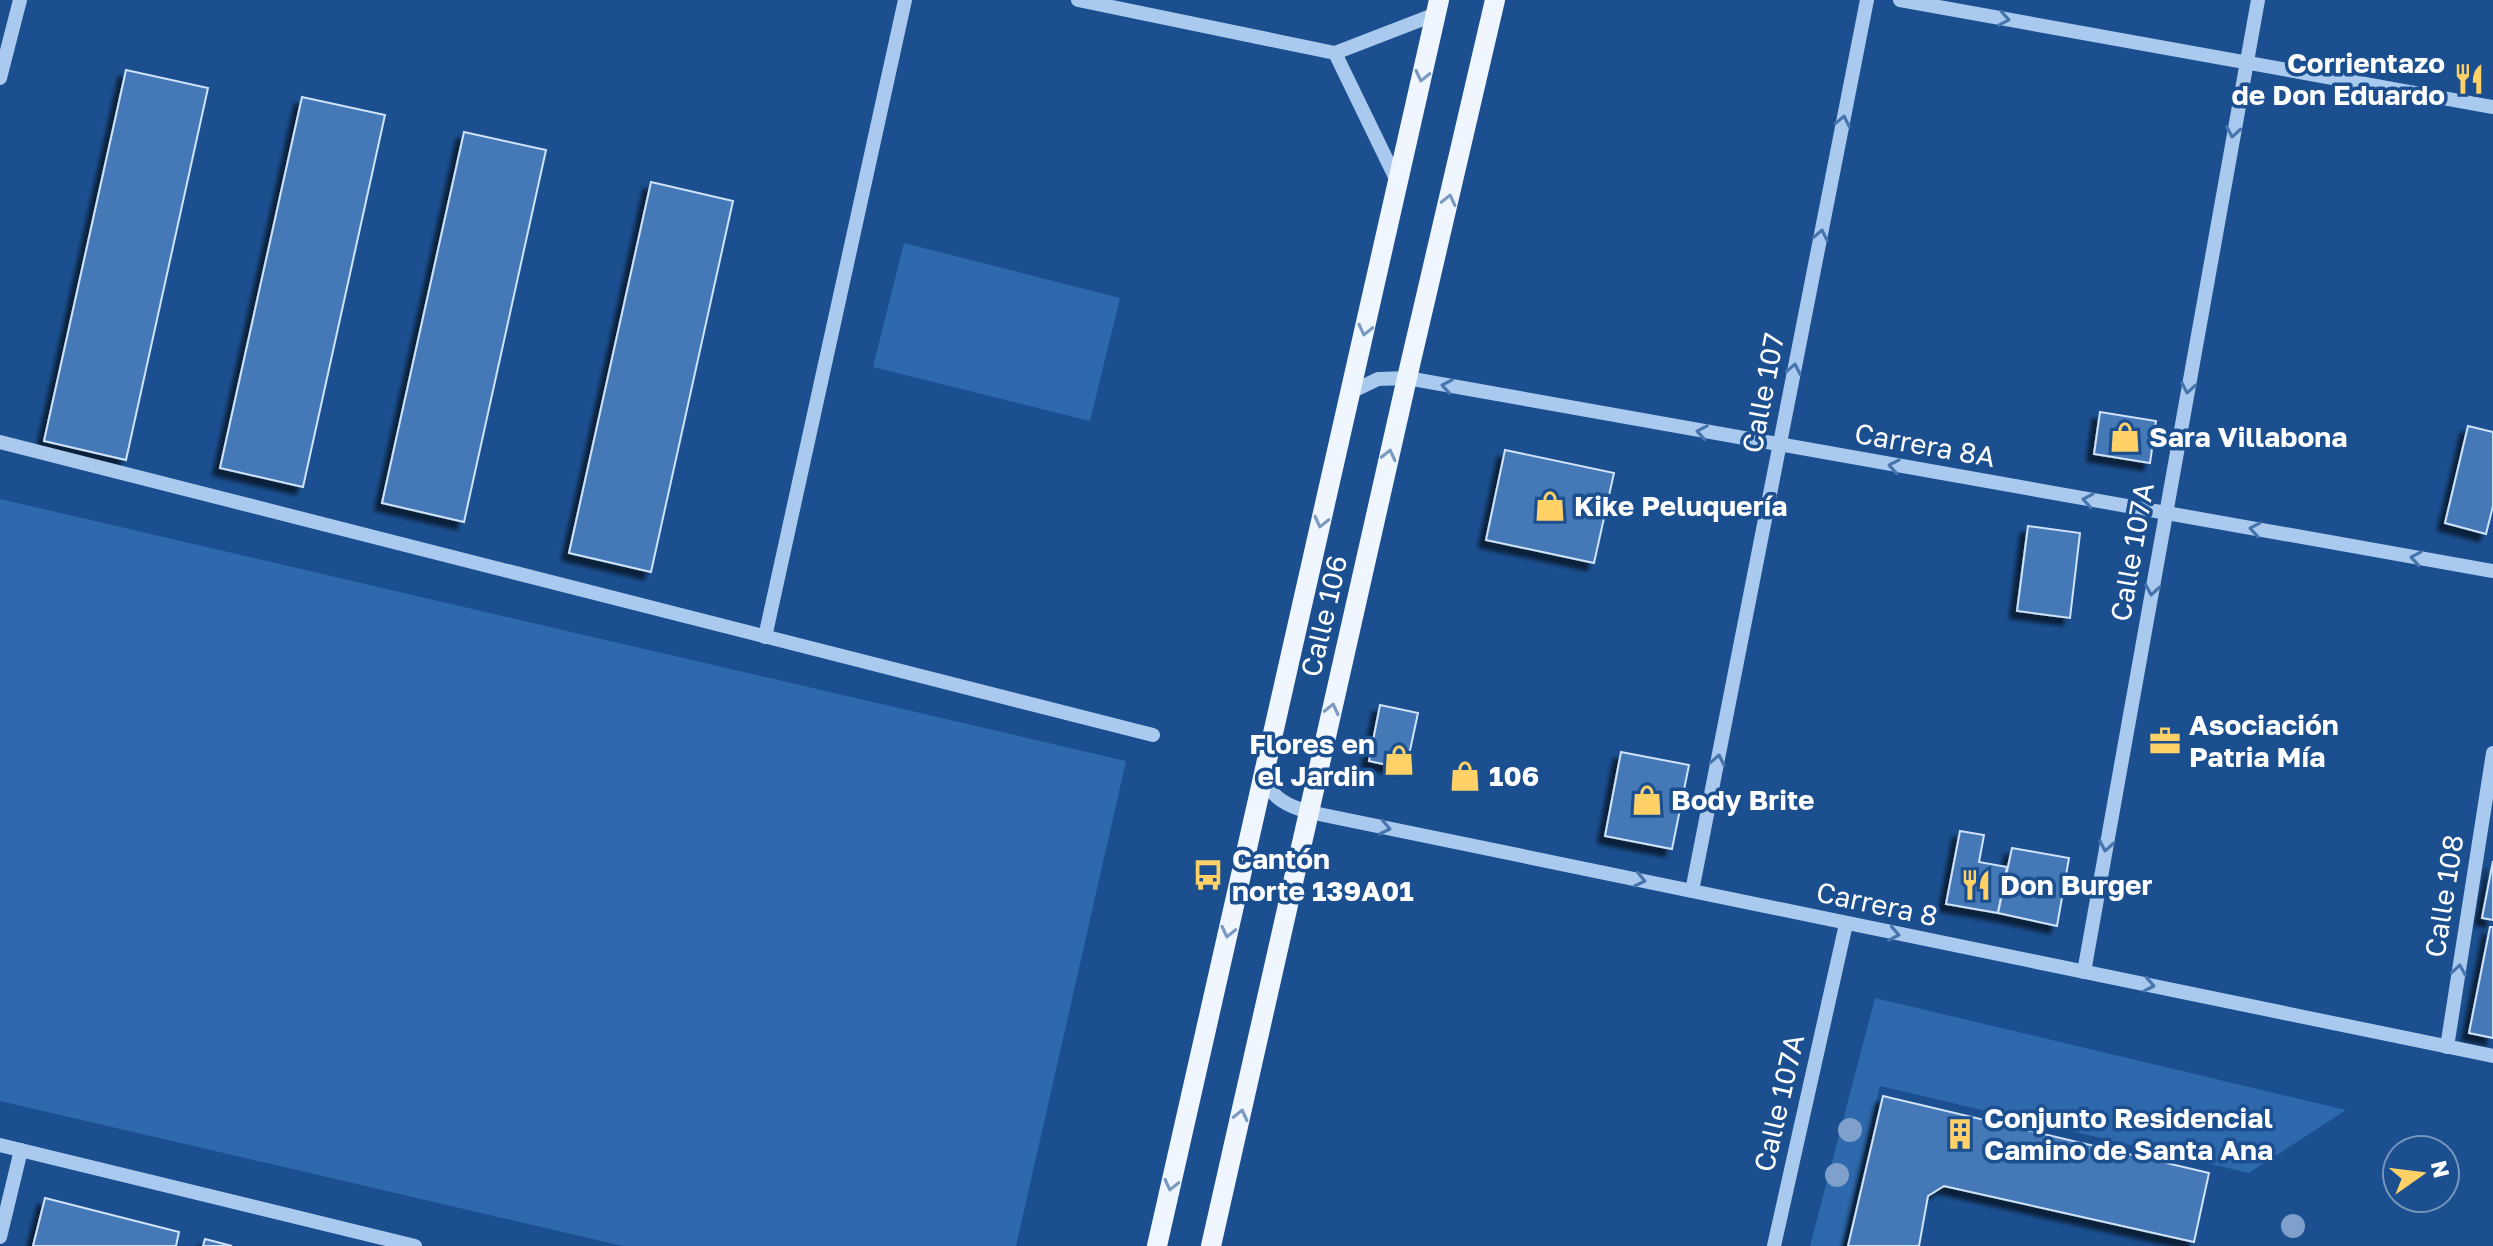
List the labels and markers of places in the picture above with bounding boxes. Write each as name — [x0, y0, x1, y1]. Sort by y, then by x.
place label: Corrientazo de Don Eduardo — [2232, 46, 2445, 111]
restaurant icon: Corrientazo de Don Eduardo — [2452, 62, 2486, 96]
shop icon: Sara Villabona — [2108, 420, 2142, 454]
place label: Sara Villabona — [2149, 420, 2348, 453]
shop icon: Kike Peluquería — [1533, 489, 1567, 523]
place label: Kike Peluquería — [1574, 489, 1787, 522]
place label: Asociación Patria Mía — [2189, 708, 2339, 773]
office icon: Asociación Patria Mía — [2148, 724, 2182, 758]
place label: Flores en el Jardin — [1249, 727, 1375, 792]
shop icon: Flores en el Jardin — [1382, 743, 1416, 777]
shop icon: 106 — [1448, 759, 1482, 793]
place label: 106 — [1489, 759, 1539, 792]
shop icon: Body Brite — [1630, 783, 1664, 817]
place label: Body Brite — [1671, 783, 1815, 816]
place label: Cantón norte 139A01 — [1232, 842, 1414, 907]
bus stop icon: Cantón norte 139A01 — [1191, 858, 1225, 892]
restaurant icon: Don Burger — [1959, 868, 1993, 902]
place label: Don Burger — [2000, 868, 2152, 901]
place label: Conjunto Residencial Camino de Santa Ana — [1984, 1101, 2273, 1166]
building icon: Conjunto Residencial Camino de Santa Ana — [1943, 1117, 1977, 1151]

